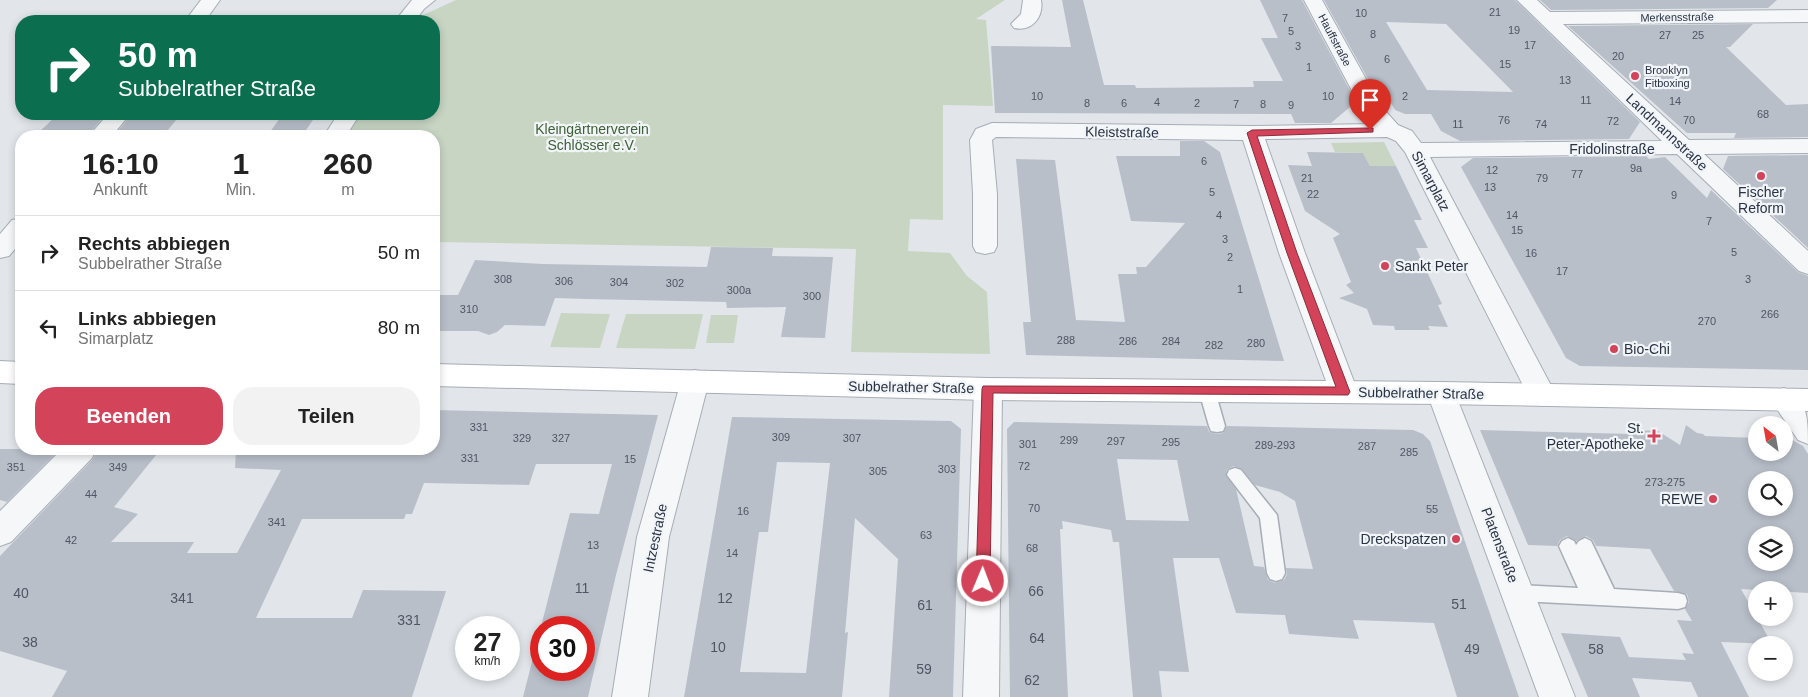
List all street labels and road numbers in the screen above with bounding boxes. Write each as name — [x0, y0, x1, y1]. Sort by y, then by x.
street label: Merkensstraße — [1640, 10, 1714, 24]
street label: Hauffstraße — [1316, 12, 1354, 68]
street label: Landmannstraße — [1623, 90, 1711, 174]
street label: Kleiststraße — [1085, 123, 1159, 141]
street label: Fridolinstraße — [1569, 141, 1655, 157]
street label: Simarplatz — [1408, 148, 1454, 214]
street label: Subbelrather Straße — [848, 378, 974, 396]
street label: Subbelrather Straße — [1358, 384, 1484, 402]
street label: Intzestraße — [640, 502, 670, 574]
street label: Platenstraße — [1478, 505, 1522, 585]

